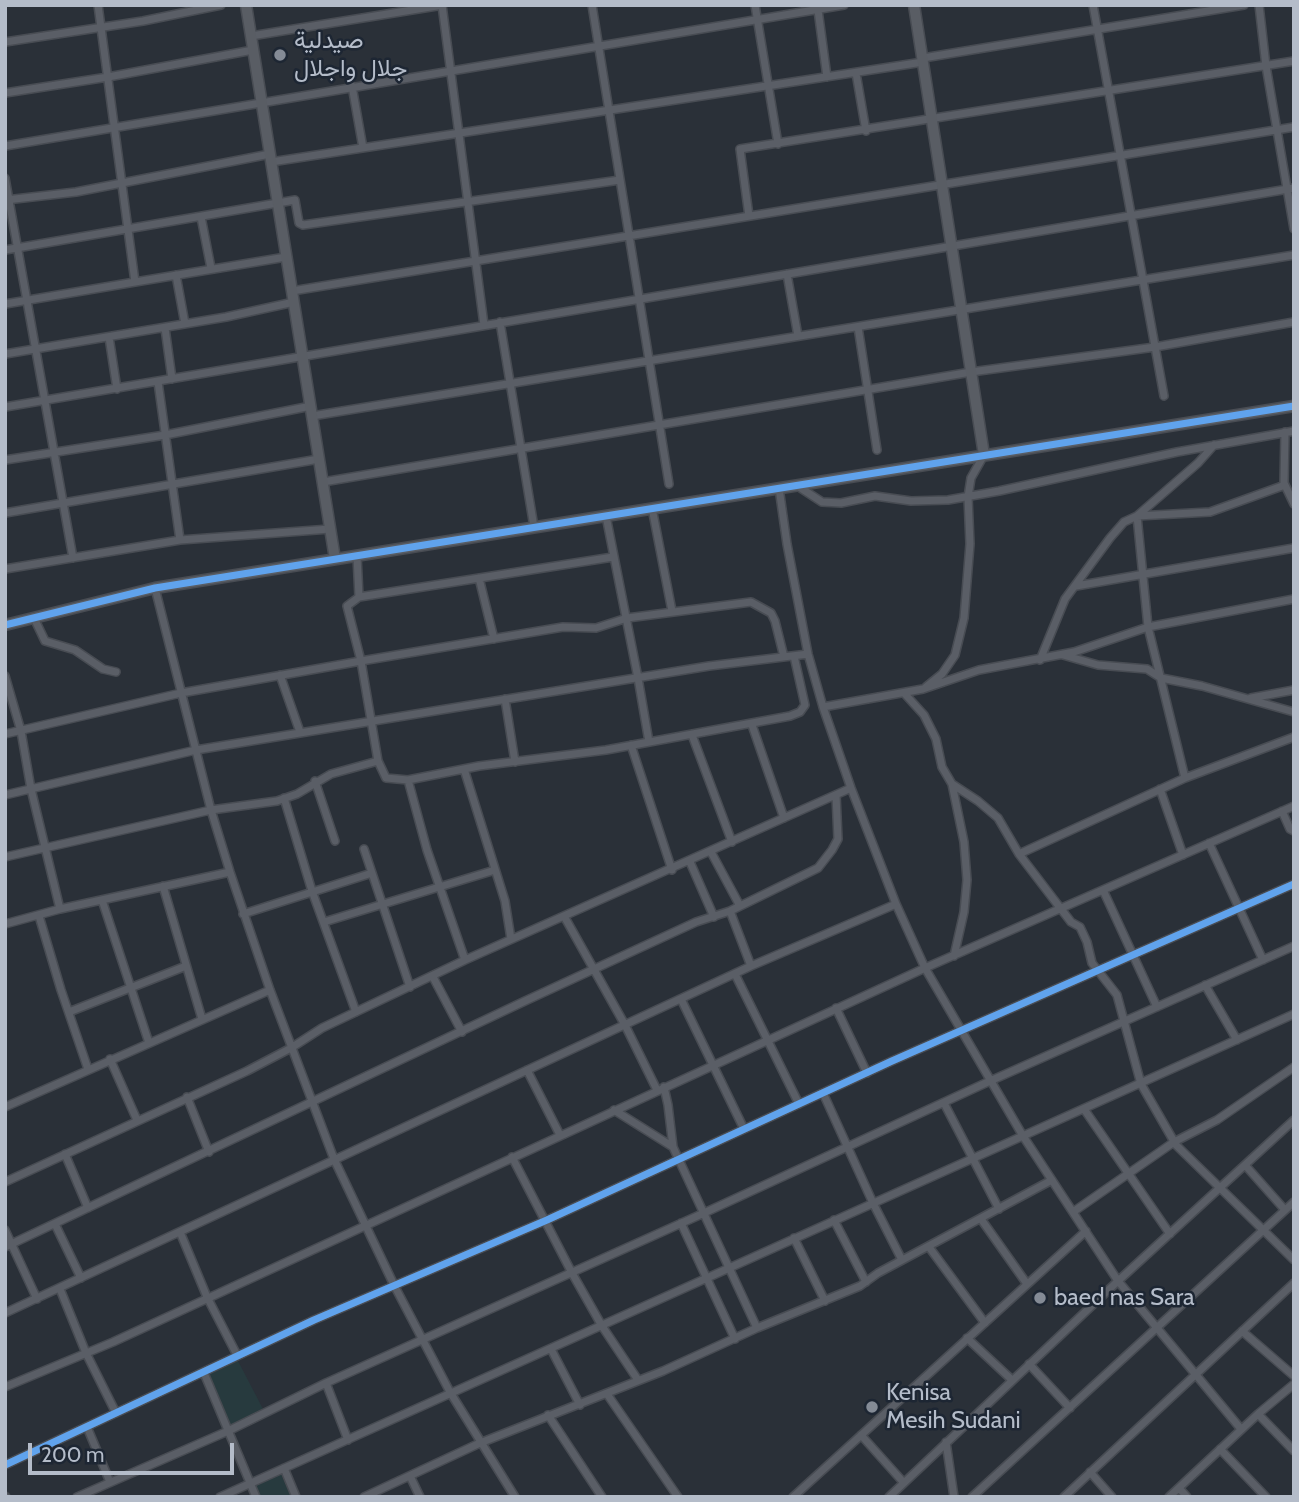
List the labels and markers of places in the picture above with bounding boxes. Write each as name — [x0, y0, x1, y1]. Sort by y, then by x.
place label: صيدلية جلال واجلال — [294, 27, 407, 83]
marker: صيدلية جلال واجلال — [272, 47, 288, 63]
place label: baed nas Sara — [1054, 1284, 1195, 1312]
marker: baed nas Sara — [1032, 1290, 1048, 1306]
place label: Kenisa Mesih Sudani — [886, 1379, 1021, 1435]
marker: Kenisa Mesih Sudani — [864, 1399, 880, 1415]

